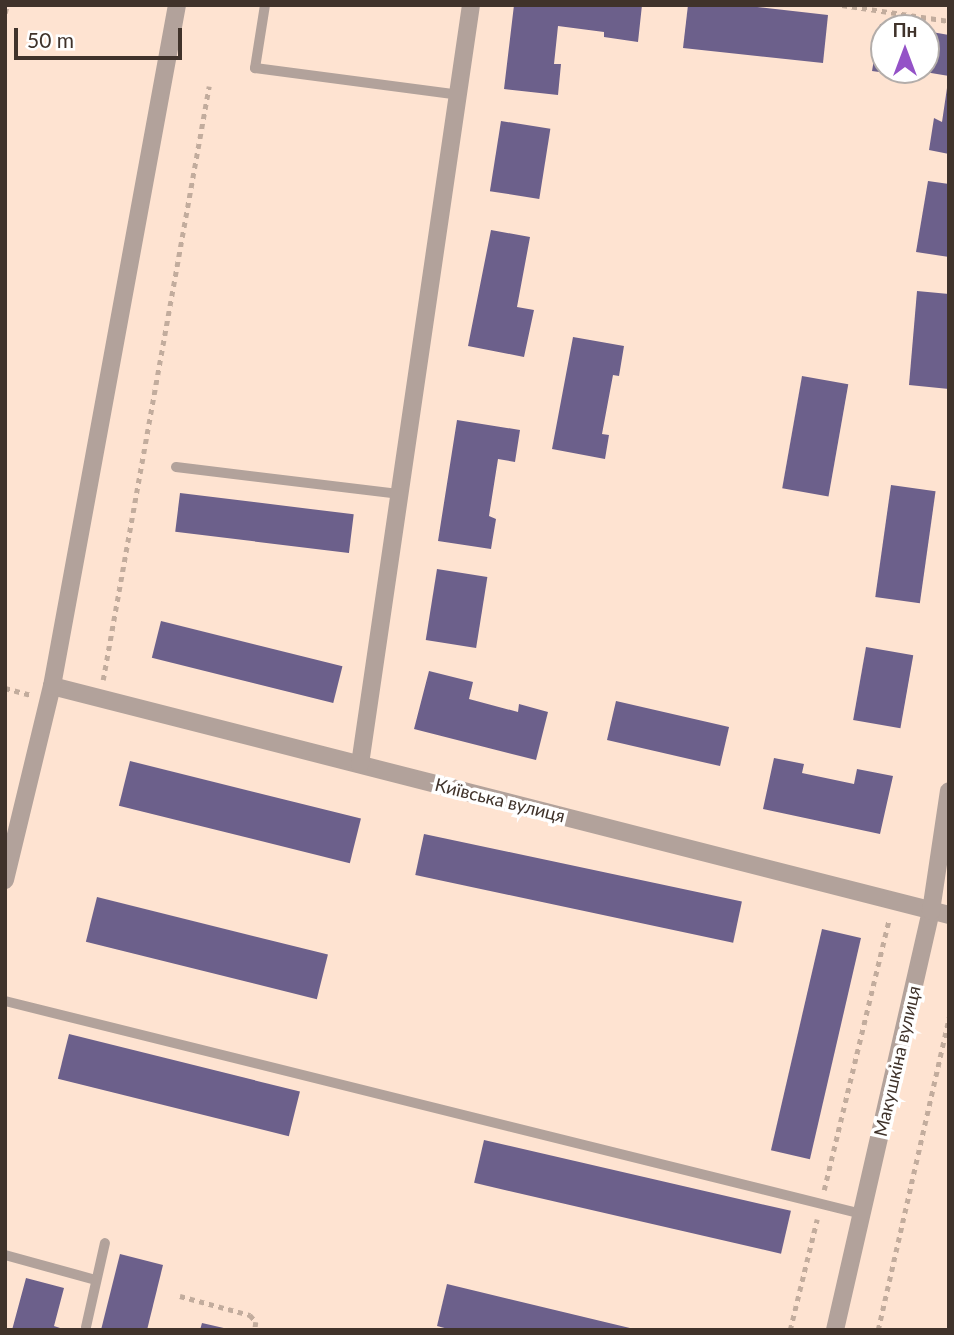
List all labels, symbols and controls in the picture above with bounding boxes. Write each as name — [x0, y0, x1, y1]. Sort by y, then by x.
scale bar — [18, 14, 186, 58]
north arrow — [870, 14, 940, 84]
text: Пн — [893, 18, 917, 41]
text: 50 m — [27, 27, 74, 52]
street label: Київська вулиця — [433, 773, 567, 827]
street label: Макушкіна вулиця — [869, 984, 925, 1138]

